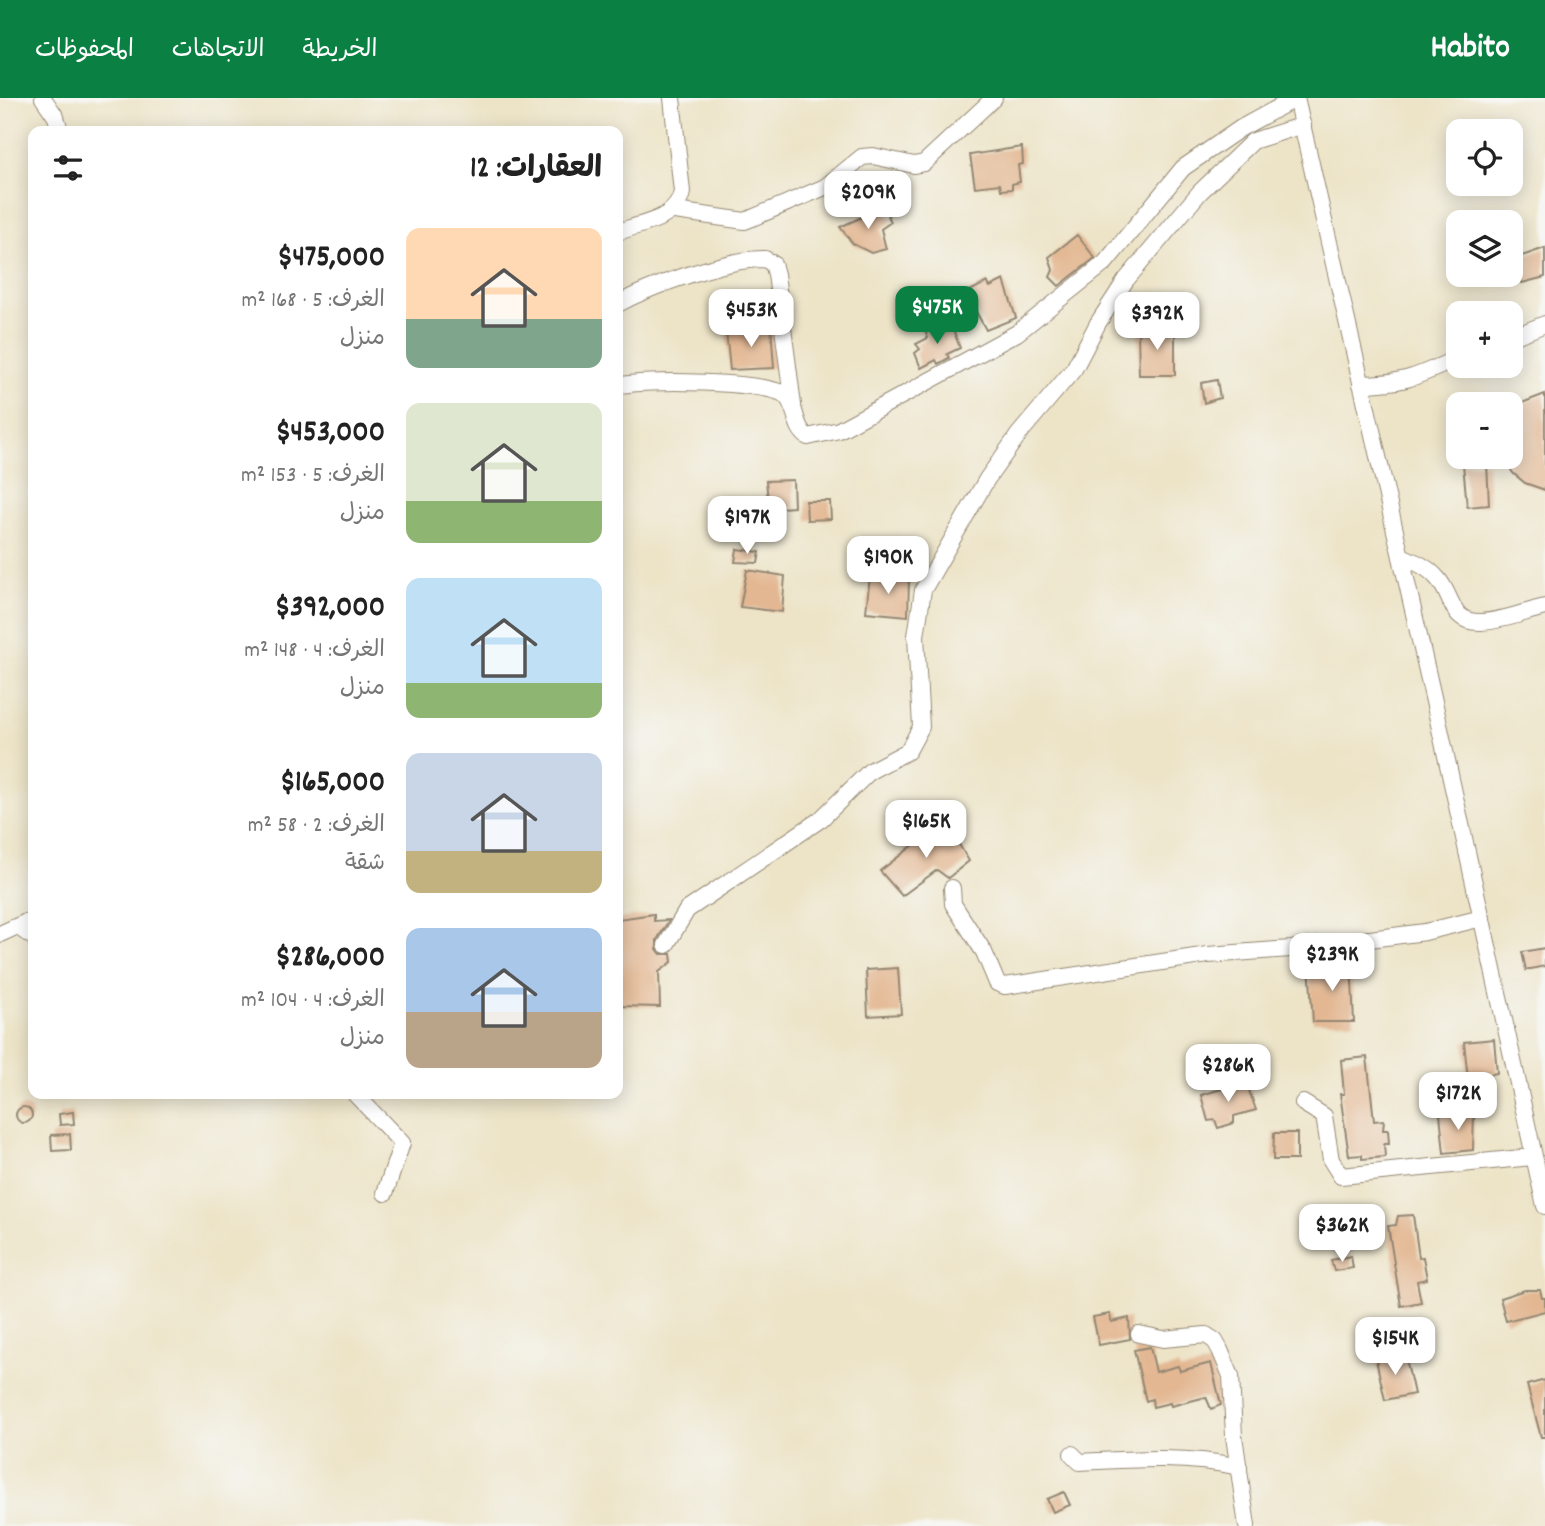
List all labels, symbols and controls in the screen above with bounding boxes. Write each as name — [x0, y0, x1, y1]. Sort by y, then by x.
text: Habito — [1430, 26, 1510, 73]
text: المحفوظات — [35, 34, 134, 68]
text: الاتجاهات — [172, 34, 265, 68]
text: الخريطة — [303, 34, 377, 68]
map controls — [1446, 119, 1523, 469]
button: locate — [1446, 119, 1523, 196]
icon: filters — [49, 149, 87, 187]
text: العقارات: 12 — [470, 149, 602, 192]
pin: $209K — [819, 172, 917, 231]
text: $209K — [840, 177, 896, 210]
button: layers — [1446, 210, 1523, 287]
text: $475,000 — [277, 238, 385, 281]
icon: home — [462, 256, 546, 340]
text: الغرف: 5 · 168 m² — [241, 285, 385, 318]
pin: $475K — [888, 286, 986, 346]
pin: $453K — [702, 289, 800, 349]
text: $475K — [911, 292, 963, 325]
pin: $392K — [1108, 292, 1206, 352]
text: $453K — [725, 295, 777, 328]
text: $392K — [1130, 298, 1184, 331]
button: + — [1446, 301, 1523, 378]
text: منزل — [340, 323, 385, 356]
button: − — [1446, 392, 1523, 469]
text: $453,000 — [275, 413, 385, 456]
icon: home — [462, 431, 546, 515]
text: الغرف: 5 · 153 m² — [241, 460, 385, 493]
pin: $197K — [698, 496, 796, 556]
text: منزل — [340, 498, 385, 531]
text: $197K — [724, 502, 770, 535]
pin: $190K — [839, 536, 937, 596]
text: $190K — [863, 542, 913, 575]
text: $392,000 — [275, 588, 385, 631]
icon: home — [462, 606, 546, 690]
text: الغرف: 4 · 148 m² — [244, 635, 385, 668]
text: منزل — [340, 673, 385, 706]
text: $165,000 — [280, 763, 385, 806]
icon: home — [462, 781, 546, 865]
pin: $165K — [877, 800, 975, 860]
text: $165K — [901, 806, 951, 839]
text: الغرف: 2 · 58 m² — [248, 810, 385, 843]
text: شقة — [345, 848, 385, 881]
pin: $239K — [1283, 934, 1381, 993]
text: $286,000 — [275, 938, 385, 981]
text: $239K — [1305, 939, 1359, 972]
icon: home — [462, 956, 546, 1040]
text: الغرف: 4 · 104 m² — [241, 985, 385, 1018]
text: منزل — [340, 1023, 385, 1056]
pin: $286K — [1179, 1044, 1277, 1104]
text: $286K — [1202, 1050, 1254, 1083]
pin: $172K — [1409, 1072, 1507, 1132]
text: $172K — [1435, 1078, 1481, 1111]
pin: $362K — [1293, 1204, 1391, 1264]
text: $362K — [1315, 1210, 1369, 1243]
pin: $154K — [1346, 1318, 1444, 1377]
text: $154K — [1371, 1323, 1419, 1356]

